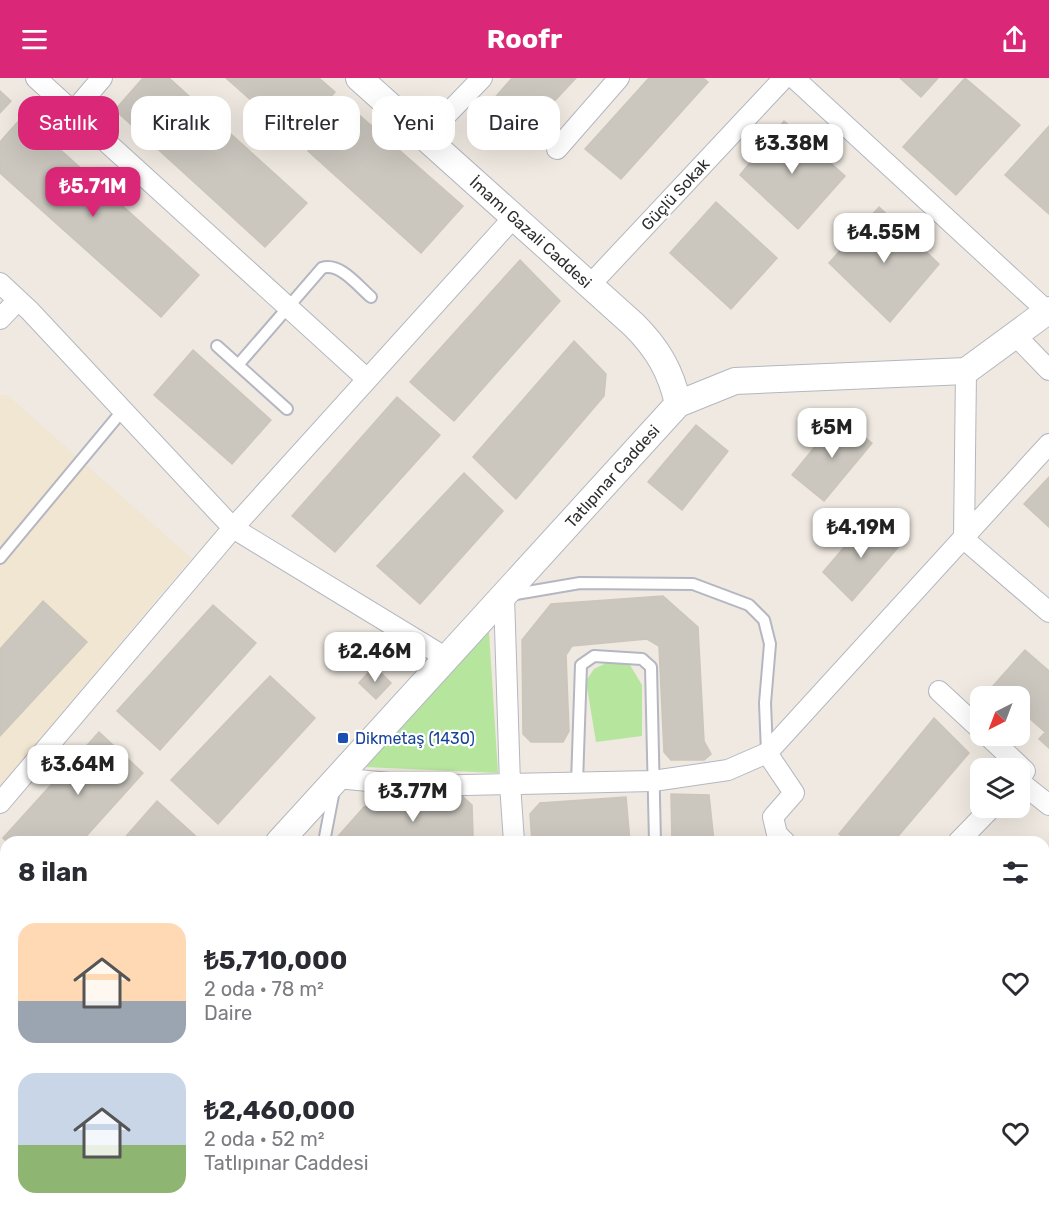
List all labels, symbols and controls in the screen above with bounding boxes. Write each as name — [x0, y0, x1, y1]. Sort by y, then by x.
icon: menu — [18, 23, 51, 56]
text: Roofr — [487, 23, 562, 55]
icon: share — [998, 23, 1031, 56]
chip: Satılık — [18, 96, 119, 150]
chip: Kiralık — [131, 96, 231, 150]
chip: Filtreler — [243, 96, 360, 150]
chip: Yeni — [372, 96, 455, 150]
chip: Daire — [467, 96, 560, 150]
pin: ₺3.38M — [743, 124, 841, 175]
text: ₺3.38M — [755, 131, 829, 155]
street label: Güçlü Sokak — [637, 154, 714, 234]
pin: ₺5.71M — [44, 167, 142, 218]
street label: İmamı Gazali Caddesi — [466, 173, 595, 292]
text: ₺5.71M — [59, 174, 127, 198]
pin: ₺4.55M — [835, 213, 933, 264]
text: ₺4.55M — [847, 220, 921, 244]
pin: ₺5M — [803, 408, 861, 459]
text: ₺5M — [812, 415, 852, 439]
street label: Tatlıpınar Caddesi — [561, 421, 663, 532]
pin: ₺4.19M — [812, 508, 910, 559]
text: ₺4.19M — [827, 515, 895, 539]
pin: ₺2.46M — [326, 632, 424, 683]
text: ₺2.46M — [338, 639, 412, 663]
north arrow — [970, 686, 1030, 746]
map controls — [970, 686, 1030, 818]
place label: Dikmetaş (1430) — [355, 729, 475, 748]
marker: Dikmetaş (1430) — [336, 731, 350, 745]
pin: ₺3.64M — [29, 745, 127, 796]
text: ₺3.64M — [41, 752, 115, 776]
button: layers — [970, 758, 1030, 818]
pin: ₺3.77M — [364, 772, 462, 823]
text: ₺3.77M — [378, 779, 448, 803]
icon: filters — [999, 856, 1032, 889]
text: 8 ilan — [18, 857, 88, 888]
text: ₺5,710,000 — [204, 945, 347, 976]
icon: home — [66, 947, 138, 1019]
icon: heart — [999, 967, 1032, 1000]
text: 2 oda · 78 m² — [204, 977, 324, 1001]
text: Daire — [204, 1001, 252, 1025]
text: ₺2,460,000 — [204, 1095, 355, 1126]
icon: home — [66, 1097, 138, 1169]
icon: heart — [999, 1117, 1032, 1150]
text: 2 oda · 52 m² — [204, 1127, 325, 1151]
text: Tatlıpınar Caddesi — [204, 1151, 369, 1175]

